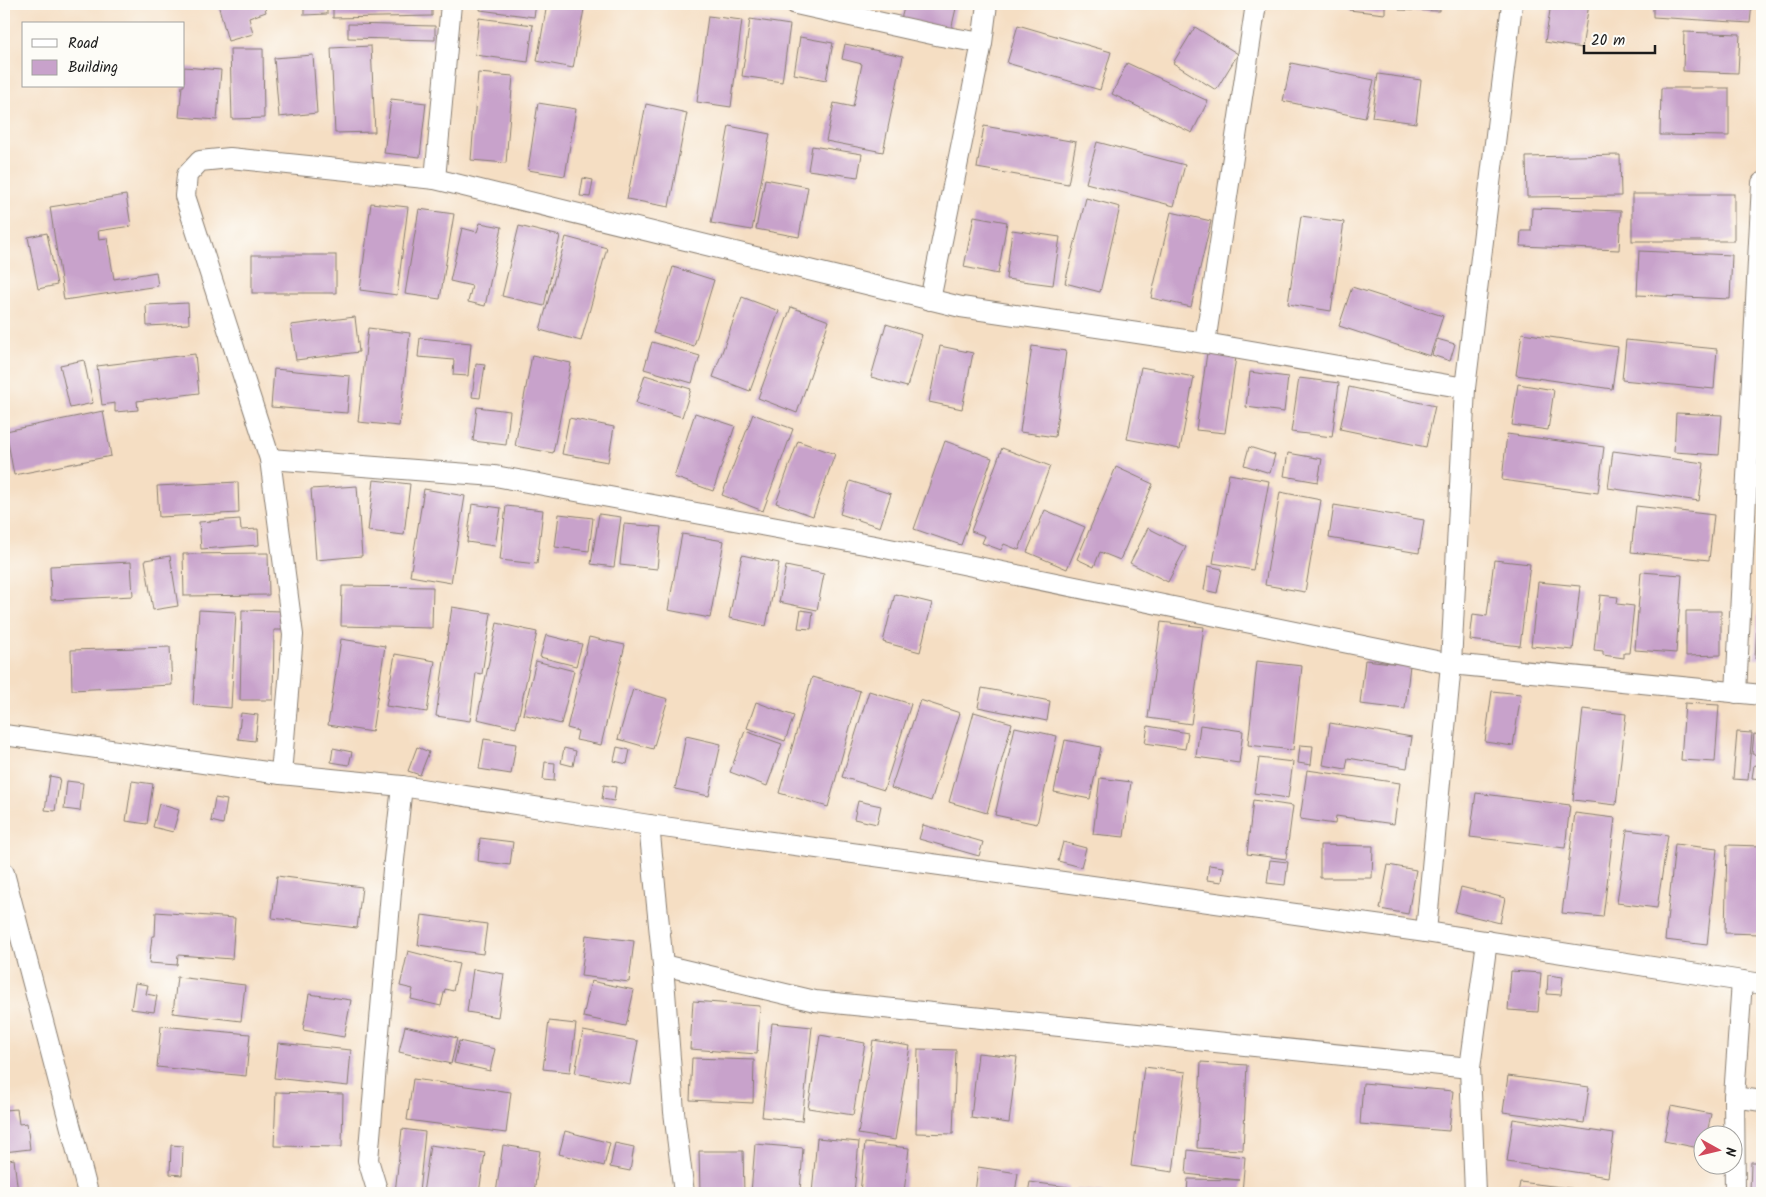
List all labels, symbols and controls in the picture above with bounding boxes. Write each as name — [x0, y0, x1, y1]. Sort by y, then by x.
legend — [22, 22, 185, 88]
scale bar — [1584, 22, 1655, 54]
text: 20 m — [1591, 29, 1625, 53]
text: Road — [68, 32, 99, 56]
text: Building — [68, 56, 118, 80]
north arrow — [1694, 1124, 1744, 1174]
text: N — [1718, 1146, 1741, 1158]

